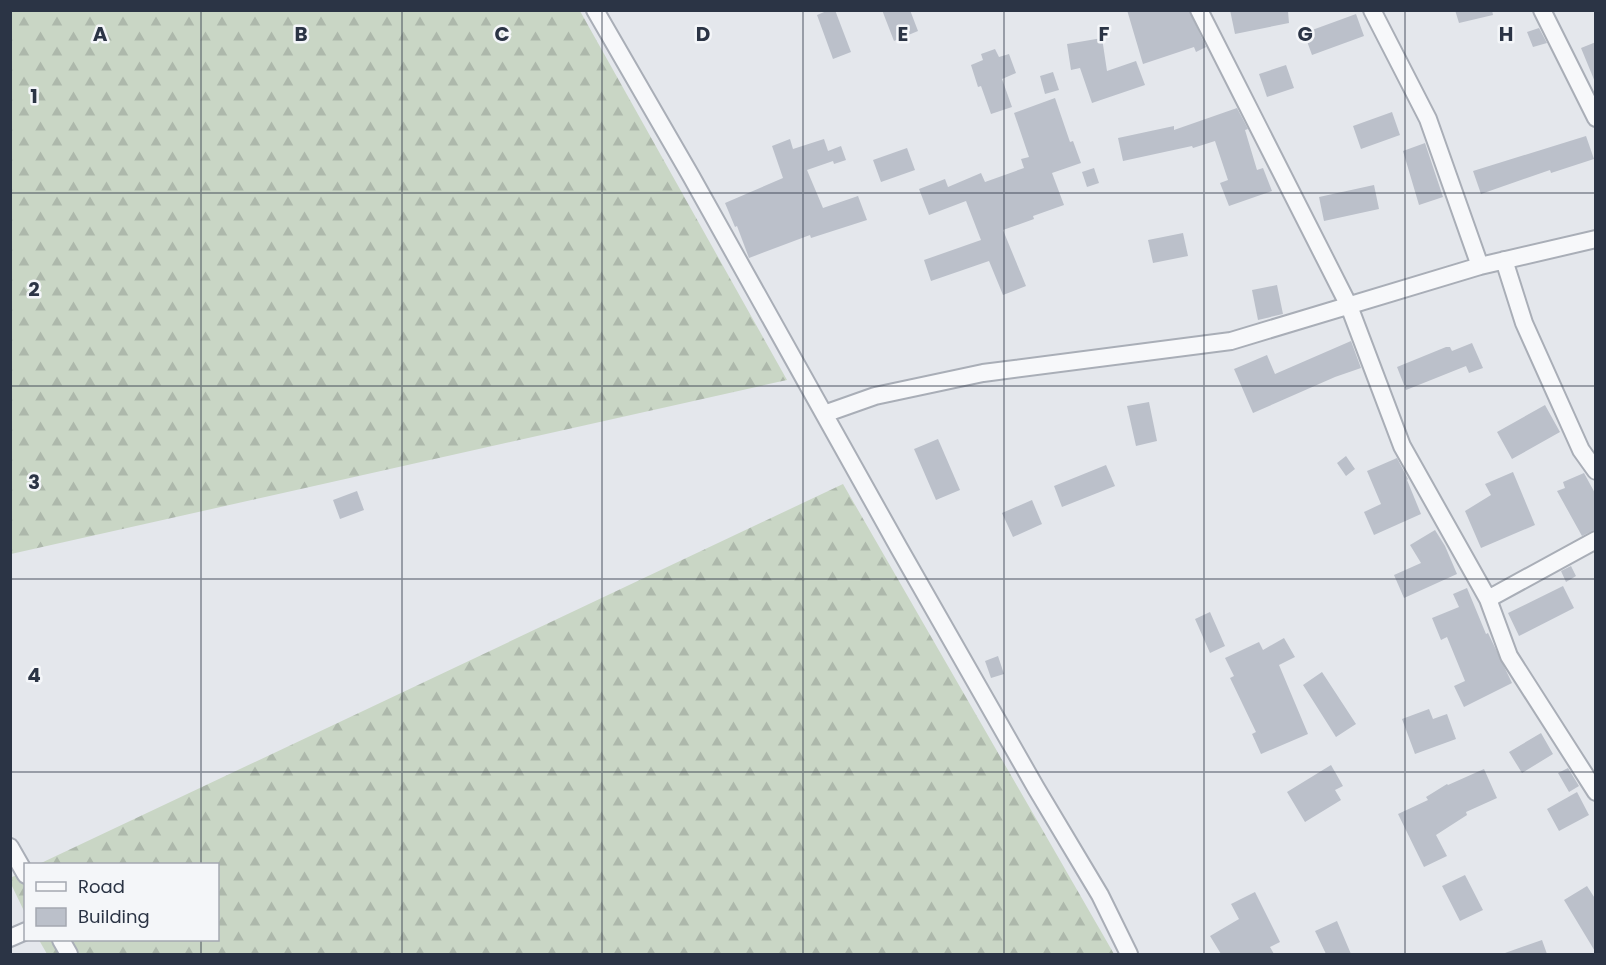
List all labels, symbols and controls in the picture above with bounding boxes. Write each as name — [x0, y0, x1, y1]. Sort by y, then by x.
text: A — [93, 20, 108, 48]
text: B — [294, 20, 308, 48]
text: C — [494, 20, 510, 48]
text: D — [696, 20, 710, 48]
text: E — [898, 20, 908, 48]
text: F — [1099, 20, 1110, 48]
text: G — [1297, 20, 1313, 48]
text: H — [1499, 20, 1513, 48]
text: 1 — [30, 82, 38, 110]
text: 2 — [28, 275, 40, 303]
text: 3 — [28, 468, 40, 496]
text: 4 — [27, 661, 41, 689]
legend — [24, 863, 219, 941]
text: Road — [78, 874, 125, 899]
text: Building — [78, 904, 150, 929]

